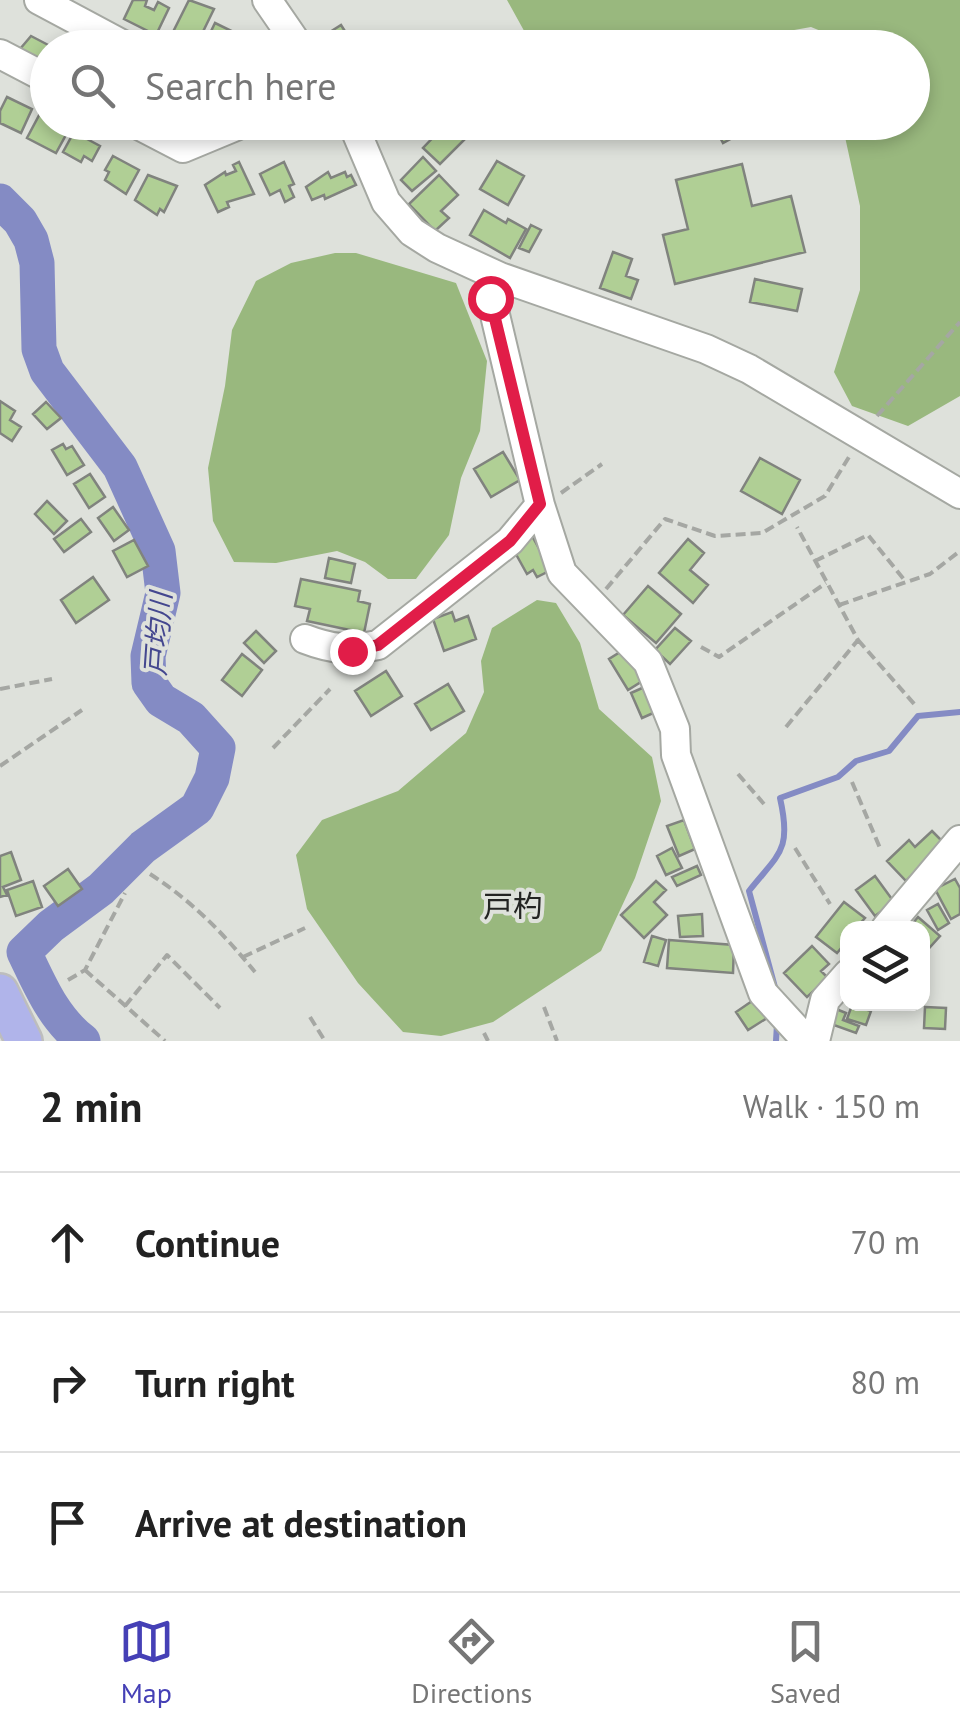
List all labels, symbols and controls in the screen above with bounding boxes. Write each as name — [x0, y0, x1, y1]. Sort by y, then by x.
search box — [30, 30, 930, 140]
icon: search — [65, 58, 120, 113]
text: Search here — [145, 61, 337, 110]
route start — [468, 276, 514, 322]
water label: 戸均川 — [136, 588, 179, 677]
route end — [330, 629, 376, 675]
district label: 戸杓 — [483, 886, 543, 925]
map controls — [840, 921, 930, 1011]
button: layers — [840, 921, 930, 1011]
text: 2 min — [40, 1079, 142, 1134]
text: Walk · 150 m — [743, 1085, 920, 1127]
icon: ahead — [40, 1215, 95, 1270]
text: Continue — [135, 1218, 280, 1267]
text: 70 m — [851, 1221, 920, 1263]
icon: right — [40, 1355, 95, 1410]
text: Turn right — [135, 1358, 295, 1407]
text: 80 m — [851, 1361, 920, 1403]
icon: arrive — [40, 1495, 95, 1550]
text: Arrive at destination — [135, 1498, 467, 1547]
tab: Map — [119, 1614, 174, 1711]
tab: Directions — [411, 1614, 532, 1711]
tab: Saved — [770, 1614, 841, 1711]

